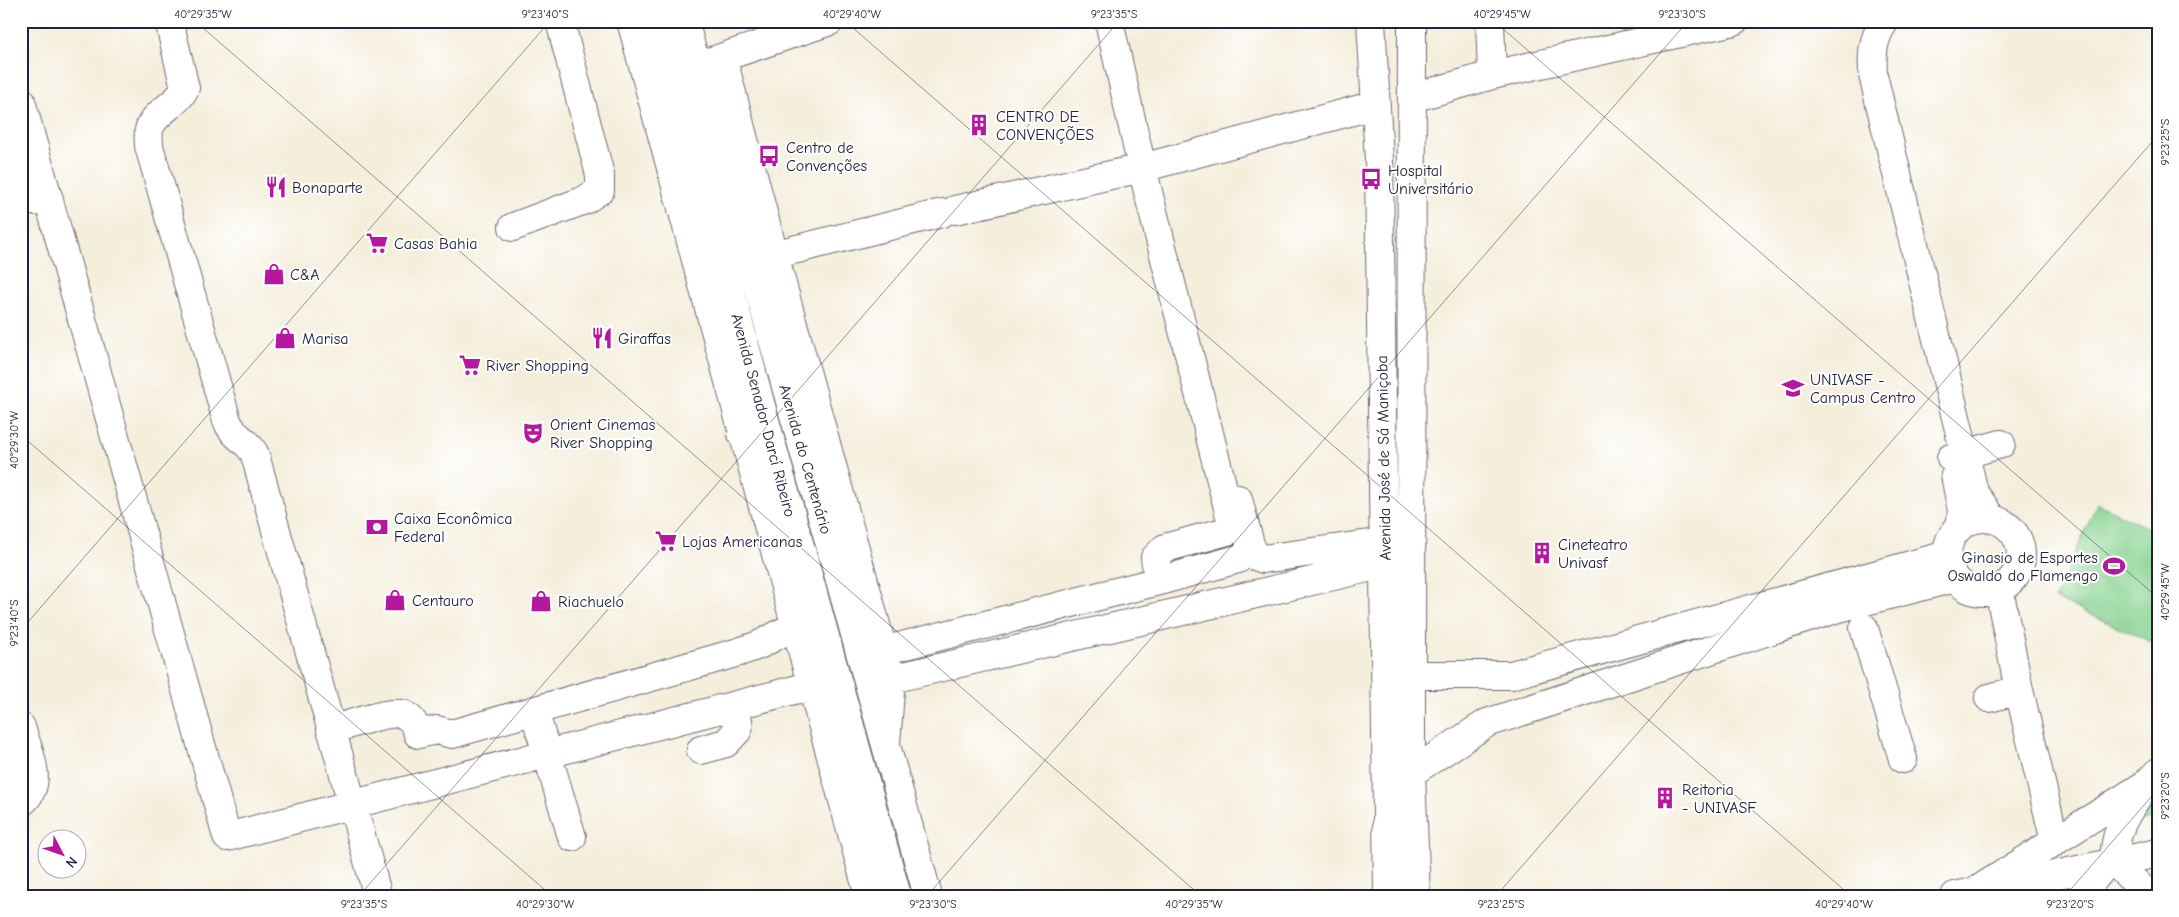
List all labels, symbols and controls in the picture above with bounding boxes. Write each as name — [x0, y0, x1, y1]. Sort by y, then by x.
text: 40°29'35"W — [174, 7, 232, 21]
text: 9°23'40"S — [521, 7, 569, 21]
text: 40°29'40"W — [823, 7, 882, 21]
text: 9°23'35"S — [1091, 7, 1138, 21]
text: 40°29'45"W — [1473, 7, 1531, 21]
text: 9°23'30"S — [1658, 7, 1706, 21]
place label: CENTRO DE CONVENÇÕES — [996, 108, 1094, 144]
building icon: CENTRO DE CONVENÇÕES — [966, 112, 992, 138]
text: 9°23'25"S — [2158, 118, 2172, 165]
place label: Centro de Convenções — [786, 139, 868, 175]
bus stop icon: Centro de Convenções — [756, 143, 782, 169]
place label: Hospital Universitário — [1388, 162, 1473, 198]
bus stop icon: Hospital Universitário — [1358, 166, 1384, 192]
restaurant icon: Bonaparte — [263, 174, 289, 200]
place label: Bonaparte — [292, 179, 363, 197]
supermarket icon: Casas Bahia — [364, 230, 390, 256]
place label: Casas Bahia — [394, 235, 478, 253]
shop icon: C&A — [261, 261, 287, 287]
place label: C&A — [290, 266, 319, 284]
street label: Avenida Senador Darcí Ribeiro — [727, 312, 799, 519]
shop icon: Marisa — [272, 325, 298, 351]
restaurant icon: Giraffas — [589, 325, 615, 351]
place label: Marisa — [302, 330, 349, 348]
place label: Giraffas — [618, 330, 671, 348]
supermarket icon: River Shopping — [457, 352, 483, 378]
street label: Avenida José de Sá Maniçoba — [1373, 355, 1395, 561]
place label: River Shopping — [486, 357, 589, 375]
place label: UNIVASF - Campus Centro — [1810, 371, 1916, 407]
school or university icon: UNIVASF - Campus Centro — [1780, 375, 1806, 401]
street label: Avenida do Centenário — [775, 382, 835, 536]
text: 40°29'30"W — [7, 410, 21, 469]
place label: Orient Cinemas River Shopping — [550, 416, 656, 452]
theatre icon: Orient Cinemas River Shopping — [520, 420, 546, 446]
place label: Caixa Econômica Federal — [394, 510, 513, 546]
bank icon: Caixa Econômica Federal — [364, 514, 390, 540]
supermarket icon: Lojas Americanas — [653, 528, 679, 554]
place label: Lojas Americanas — [682, 533, 803, 551]
place label: Cineteatro Univasf — [1558, 536, 1628, 572]
building icon: Cineteatro Univasf — [1529, 540, 1555, 566]
place label: Ginasio de Esportes Oswaldo do Flamengo — [1947, 549, 2098, 585]
sports icon: Ginasio de Esportes Oswaldo do Flamengo — [2101, 553, 2127, 579]
text: 40°29'45"W — [2158, 563, 2172, 621]
shop icon: Centauro — [382, 587, 408, 613]
shop icon: Riachuelo — [528, 588, 554, 614]
place label: Centauro — [412, 592, 474, 610]
place label: Riachuelo — [558, 593, 624, 611]
text: 9°23'40"S — [7, 599, 21, 647]
text: 9°23'20"S — [2158, 772, 2172, 820]
place label: Reitoria - UNIVASF — [1682, 781, 1757, 817]
building icon: Reitoria - UNIVASF — [1652, 785, 1678, 811]
north arrow — [38, 830, 88, 880]
text: N — [62, 853, 81, 871]
text: 9°23'35"S — [341, 897, 388, 911]
text: 40°29'30"W — [516, 897, 575, 911]
text: 9°23'30"S — [909, 897, 957, 911]
text: 40°29'35"W — [1165, 897, 1223, 911]
text: 9°23'25"S — [1478, 897, 1525, 911]
text: 40°29'40"W — [1815, 897, 1874, 911]
text: 9°23'20"S — [2046, 897, 2094, 911]

